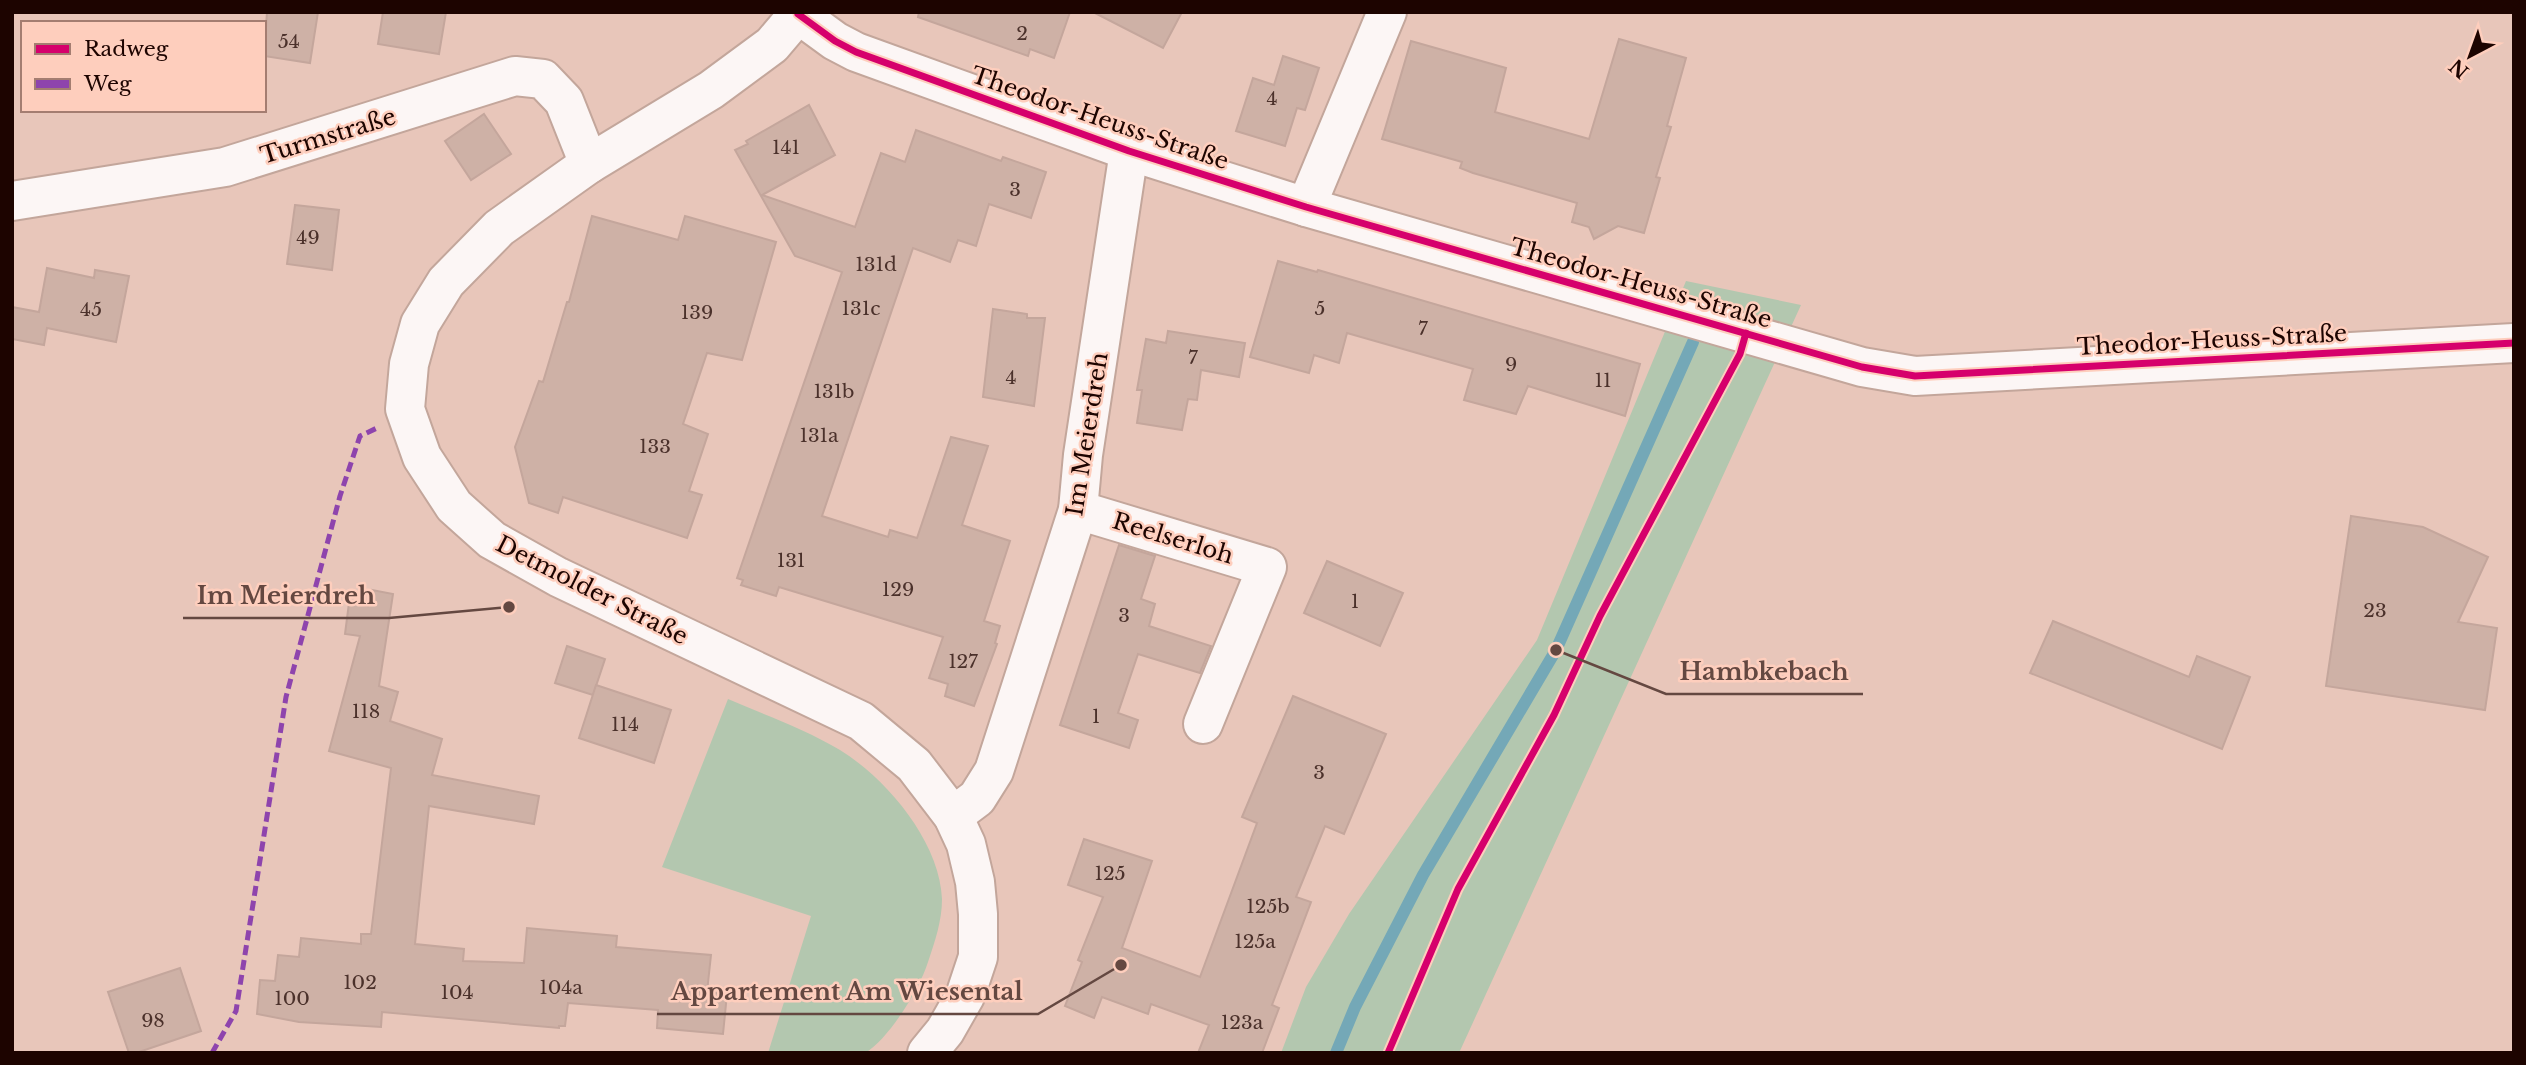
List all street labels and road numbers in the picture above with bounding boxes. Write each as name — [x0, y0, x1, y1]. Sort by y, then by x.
street label: Theodor-Heuss-Straße — [968, 61, 1232, 175]
street label: Turmstraße — [257, 102, 399, 170]
street label: Theodor-Heuss-Straße — [1507, 232, 1775, 334]
street label: Theodor-Heuss-Straße — [2076, 319, 2348, 361]
street label: Im Meierdreh — [1060, 350, 1114, 518]
street label: Reelserloh — [1109, 506, 1237, 570]
street label: Detmolder Straße — [492, 530, 692, 650]

